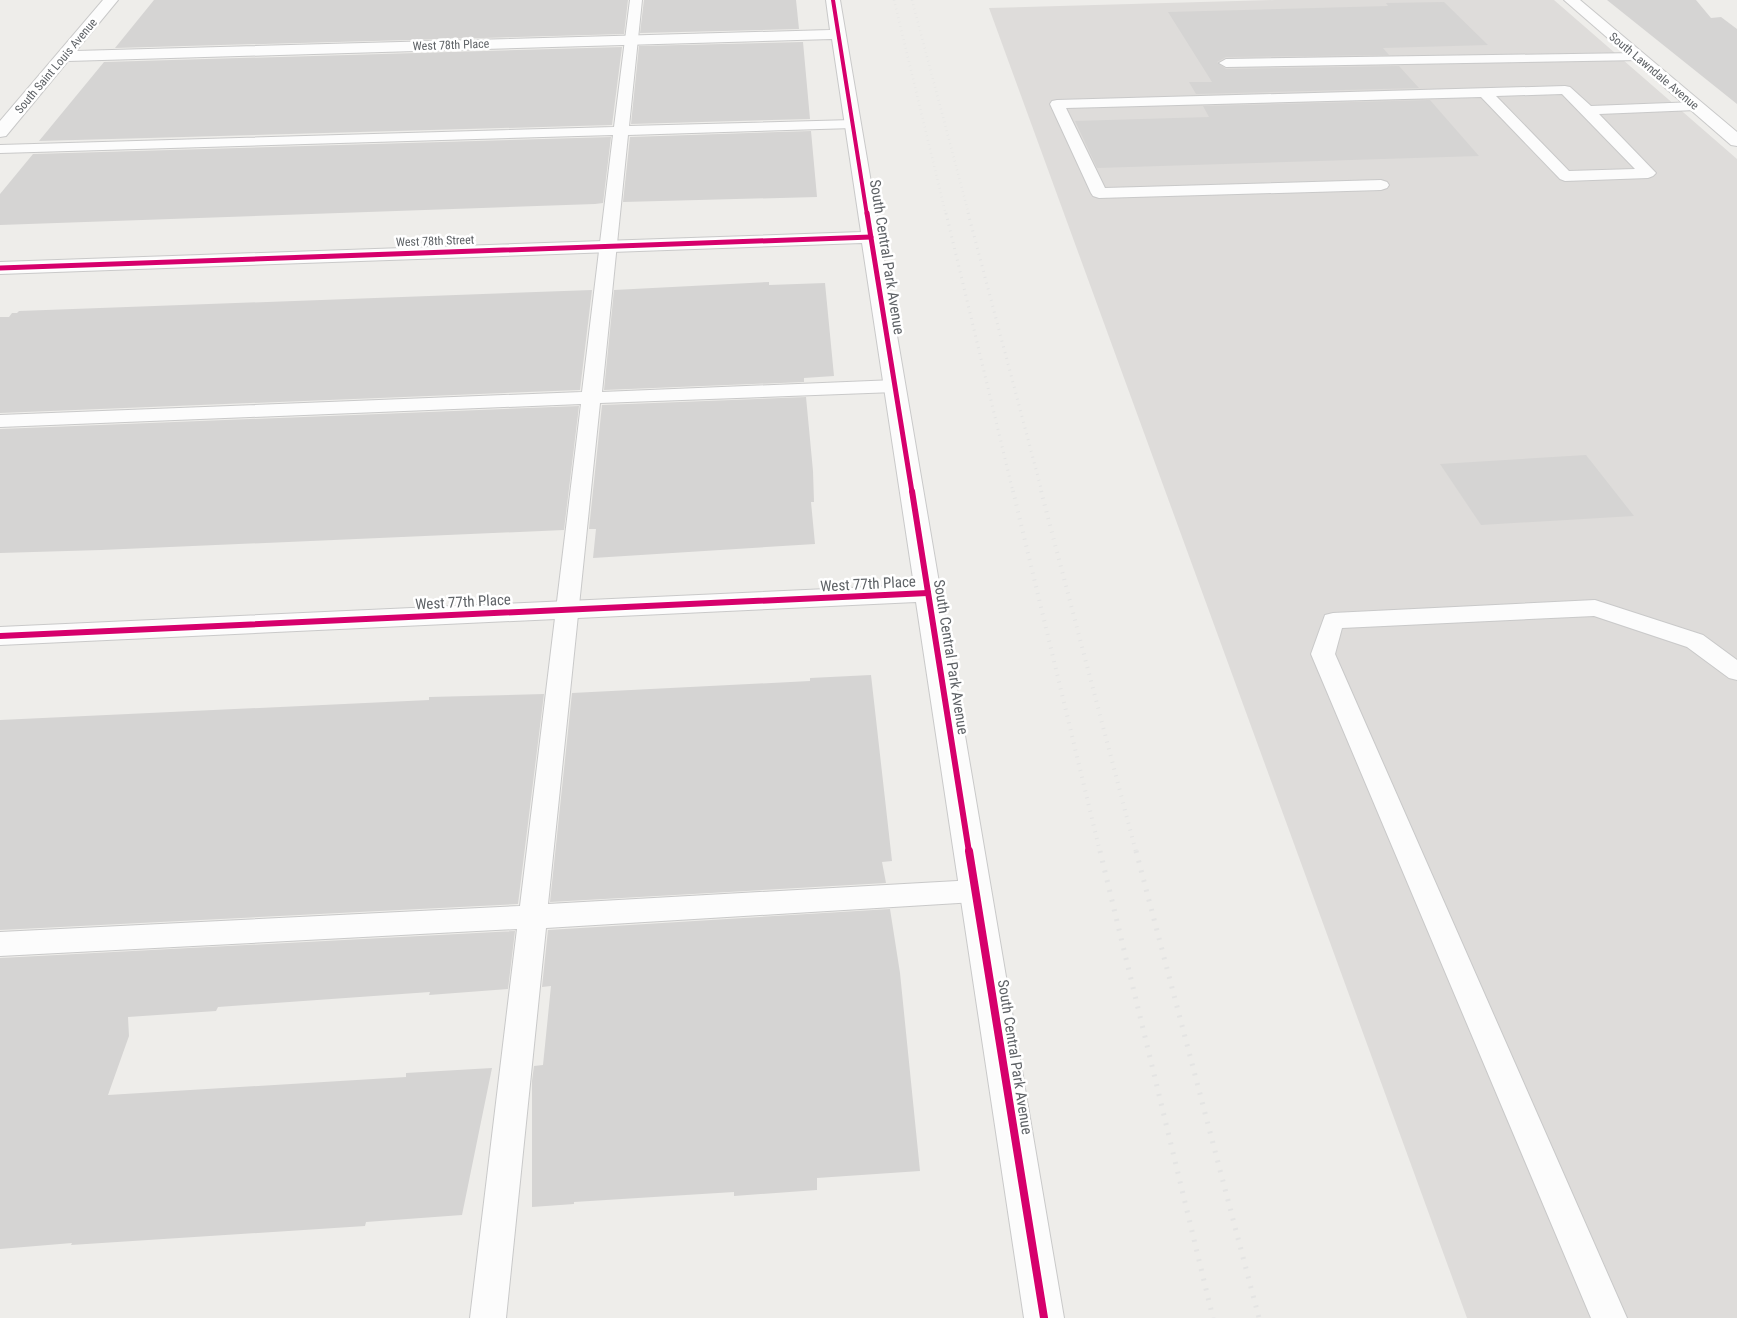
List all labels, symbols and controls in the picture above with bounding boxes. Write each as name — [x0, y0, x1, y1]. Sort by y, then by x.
street label: South Saint Louis Avenue — [12, 15, 100, 116]
street label: South Lawndale Avenue — [1606, 29, 1702, 113]
street label: West 78th Place — [412, 37, 490, 53]
street label: South Central Park Avenue — [866, 178, 908, 336]
street label: West 78th Street — [396, 233, 475, 249]
street label: West 77th Place — [820, 573, 916, 595]
street label: South Central Park Avenue — [930, 578, 972, 736]
street label: West 77th Place — [415, 591, 511, 613]
street label: South Central Park Avenue — [994, 978, 1036, 1136]

